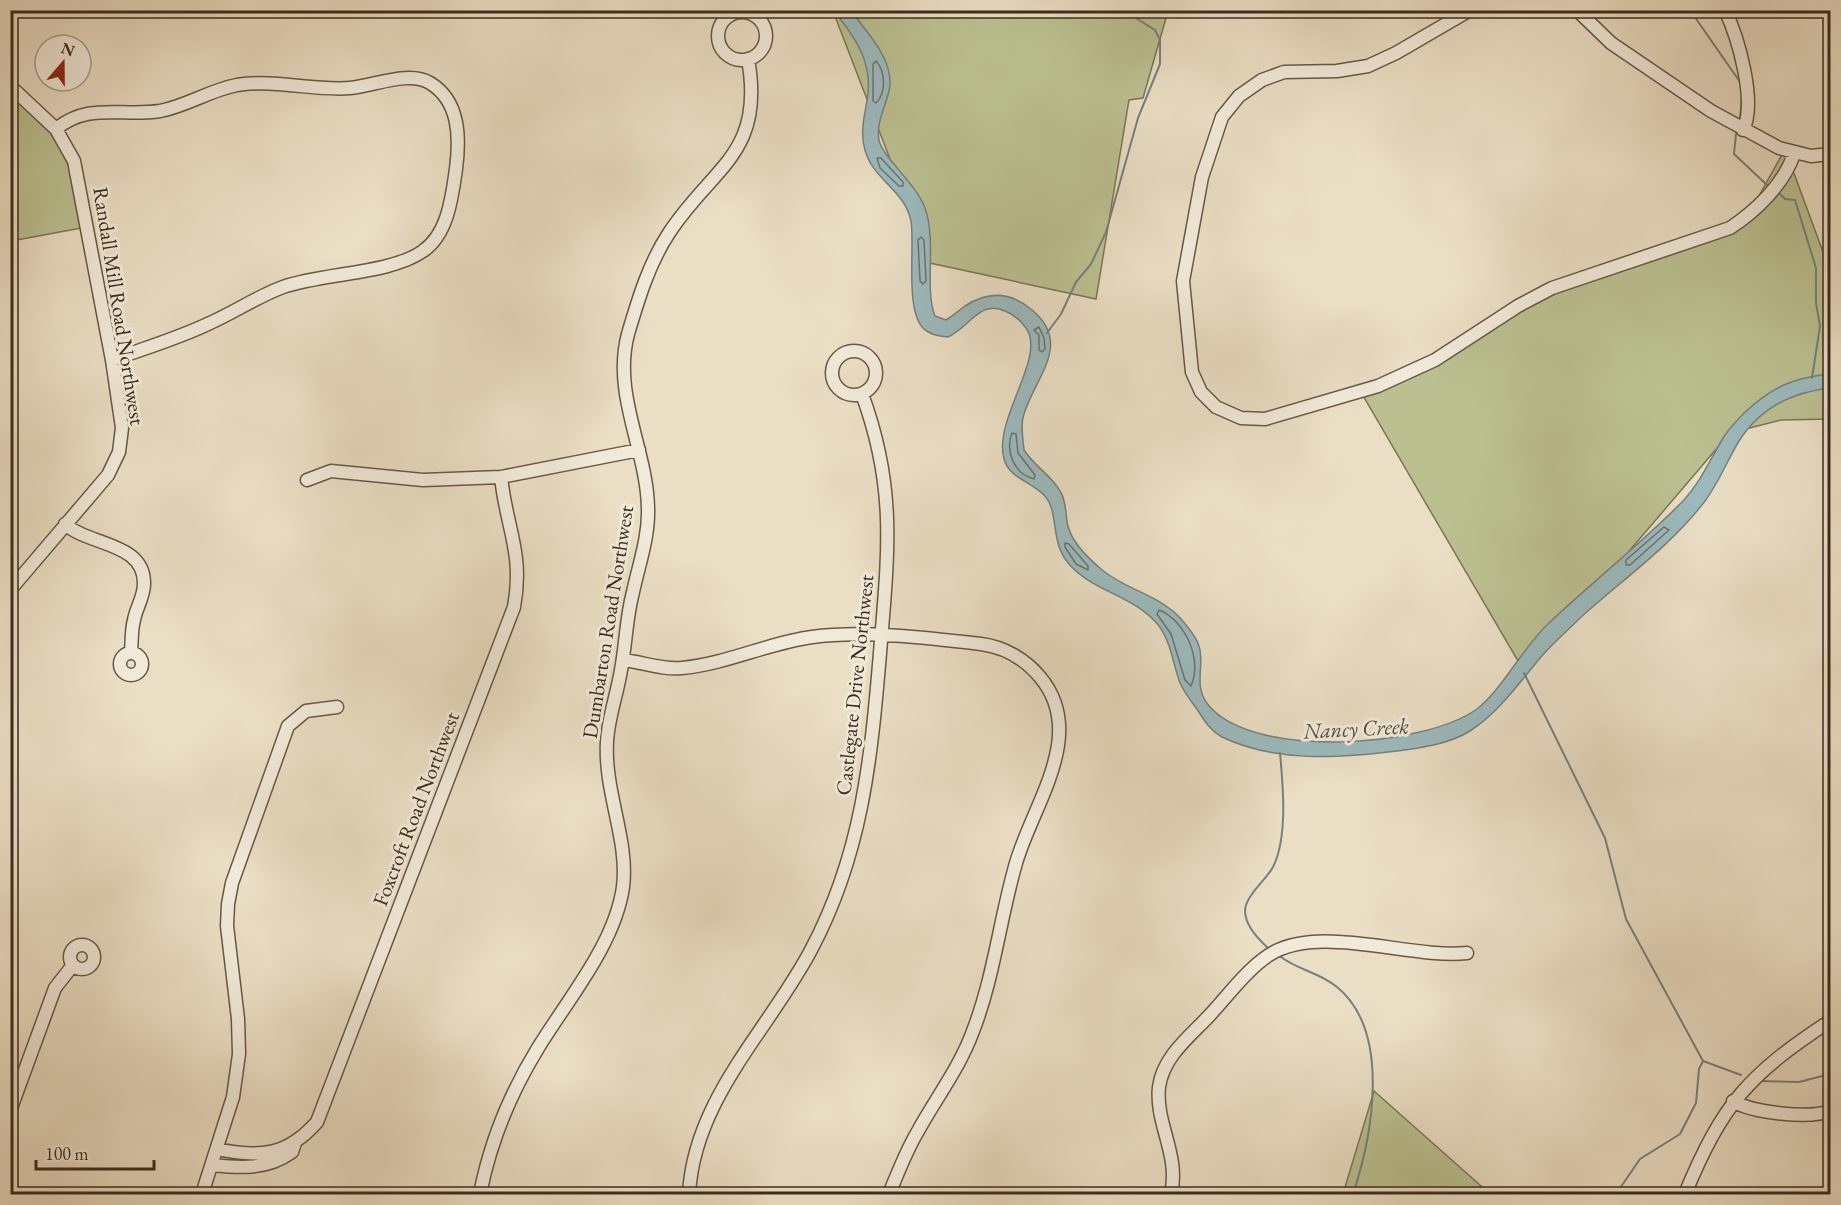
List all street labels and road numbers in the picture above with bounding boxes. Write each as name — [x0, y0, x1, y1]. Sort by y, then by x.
street label: Randall Mill Road Northwest — [87, 185, 152, 427]
street label: Dumbarton Road Northwest — [576, 503, 639, 740]
street label: Castlegate Drive Northwest — [829, 573, 880, 797]
street label: Foxcroft Road Northwest — [366, 707, 465, 910]

